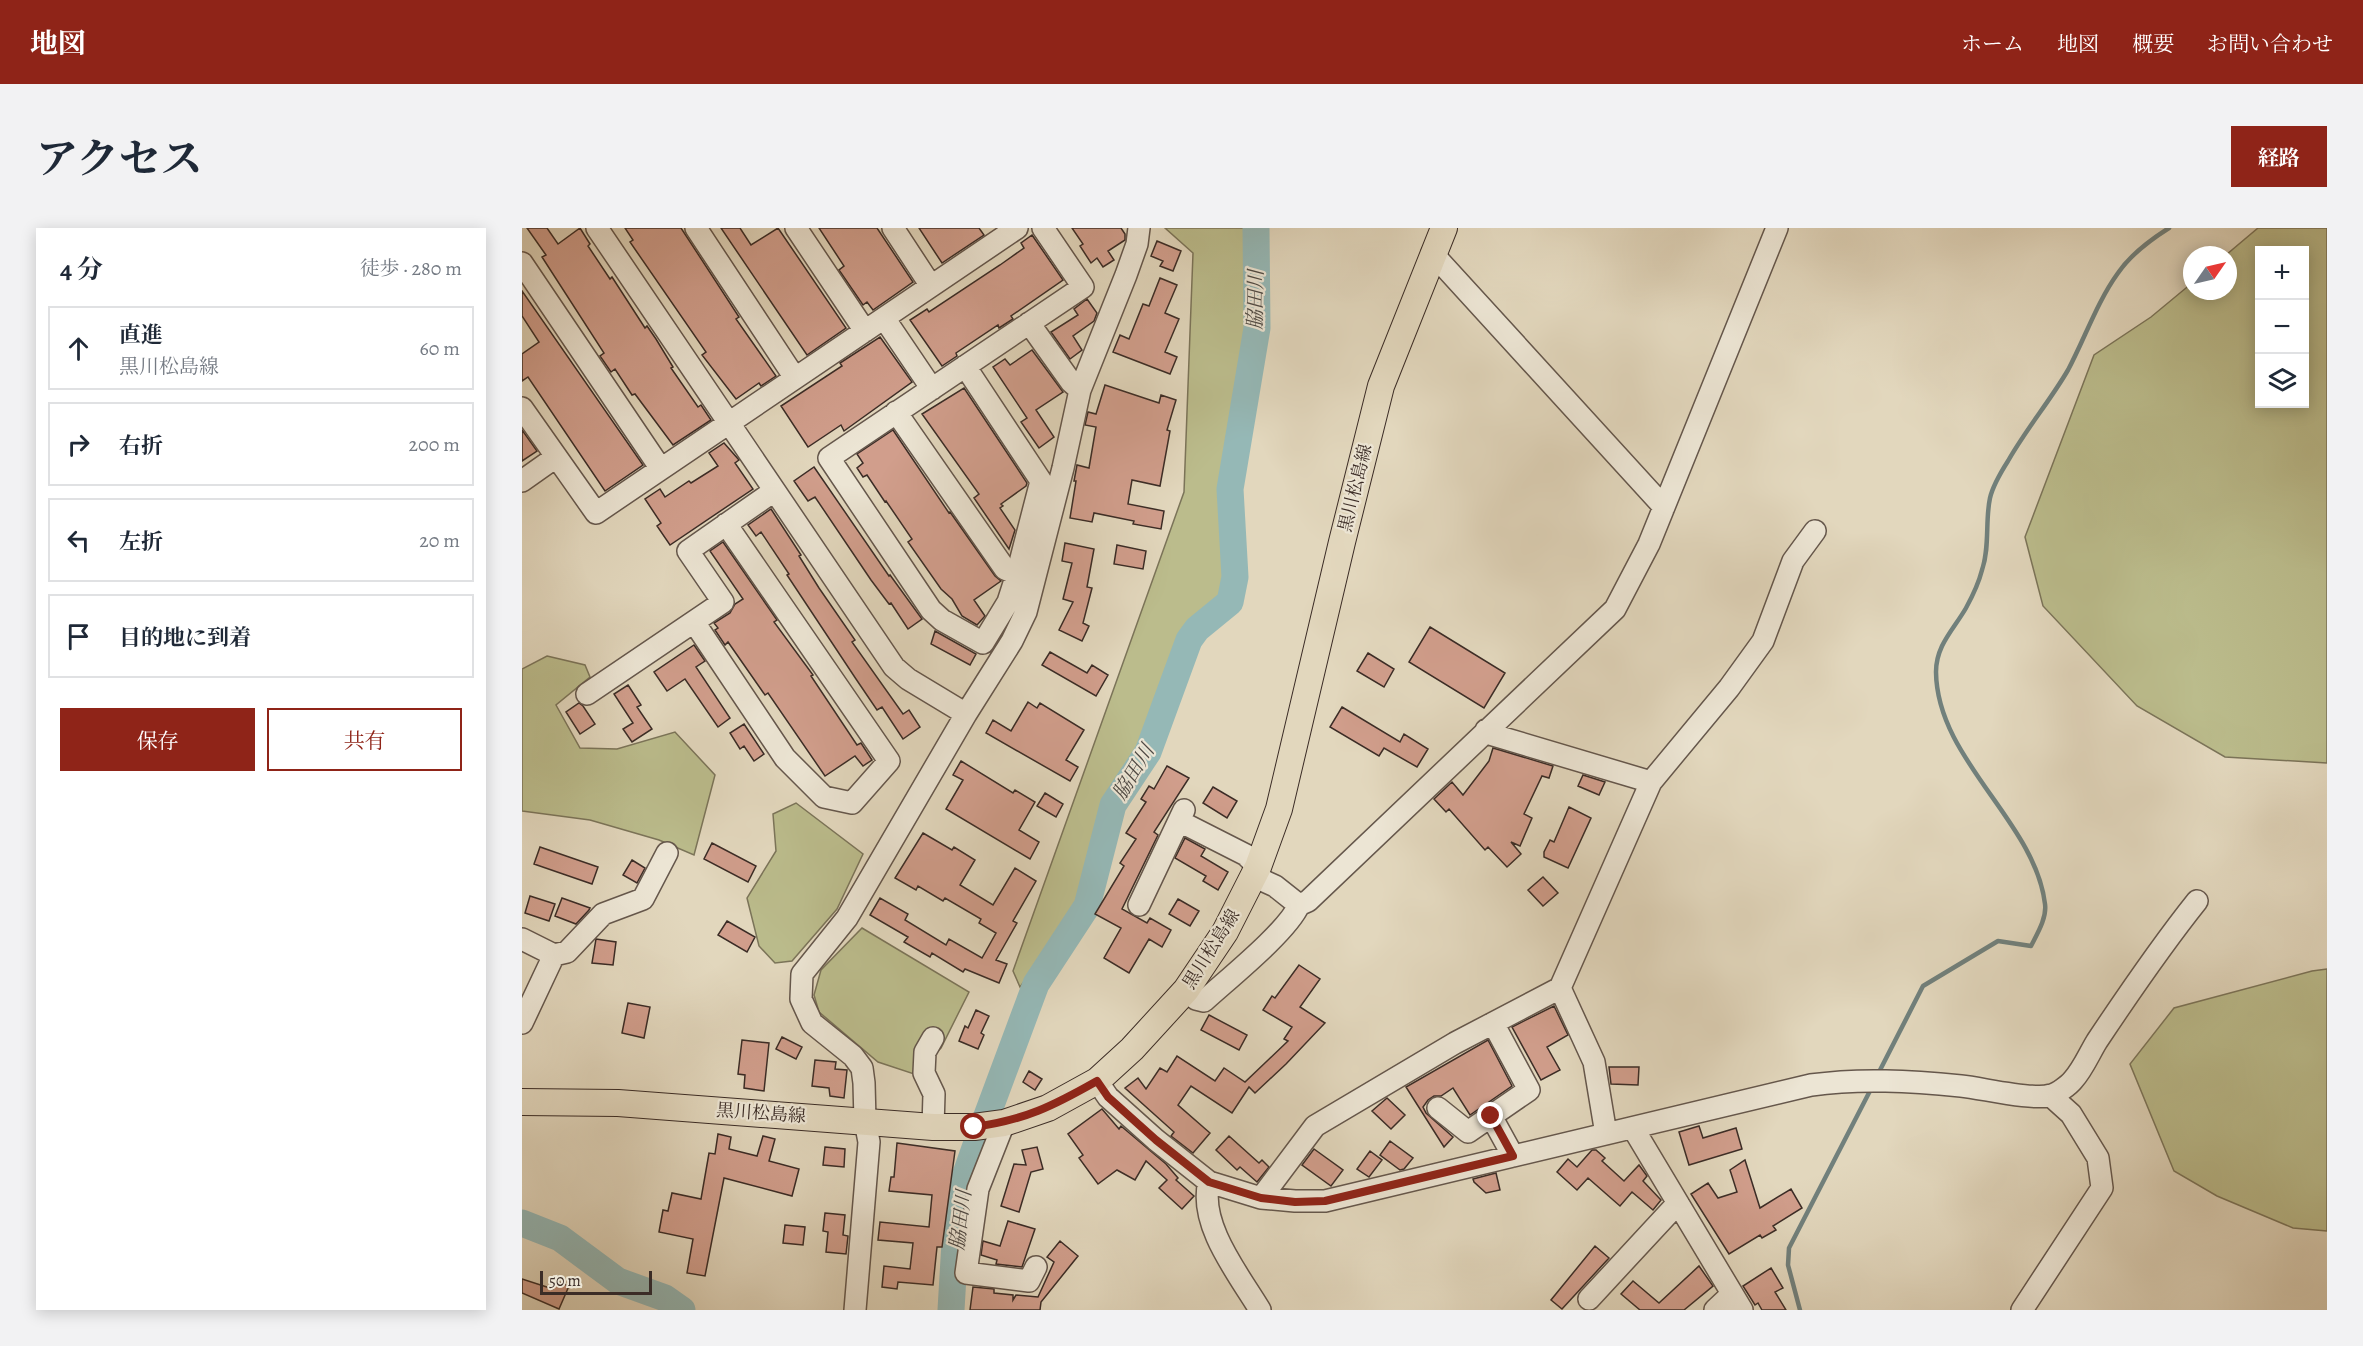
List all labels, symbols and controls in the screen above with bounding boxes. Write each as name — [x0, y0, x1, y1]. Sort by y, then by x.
text: 地図 — [30, 25, 86, 63]
text: ホーム — [1961, 30, 2024, 58]
text: 地図 — [2057, 30, 2099, 58]
text: 概要 — [2132, 30, 2174, 58]
text: お問い合わせ — [2207, 30, 2333, 58]
button: 経路 — [2231, 126, 2327, 187]
text: アクセス — [36, 130, 203, 187]
north arrow — [2183, 246, 2237, 300]
map controls — [2255, 246, 2309, 408]
button: + — [2255, 246, 2309, 300]
text: 4 分 — [60, 252, 103, 287]
text: 徒歩 · 280 m — [360, 255, 462, 282]
water label: 脇田川 — [1241, 268, 1270, 330]
button: − — [2255, 300, 2309, 354]
text: 直進 — [119, 320, 163, 350]
icon: ahead — [62, 332, 95, 365]
text: 60 m — [420, 335, 460, 362]
text: 黒川松島線 — [119, 353, 219, 380]
button: layers — [2255, 354, 2309, 408]
icon: right — [62, 428, 95, 461]
text: 右折 — [119, 431, 163, 461]
text: 200 m — [409, 431, 460, 458]
street label: 黒川松島線 — [1332, 441, 1378, 535]
icon: left — [62, 524, 95, 557]
text: 左折 — [119, 527, 163, 557]
text: 20 m — [419, 527, 460, 554]
icon: arrive — [62, 620, 95, 653]
text: 目的地に到着 — [119, 623, 251, 653]
button: 保存 — [60, 708, 255, 771]
button: 共有 — [267, 708, 462, 771]
water label: 脇田川 — [1106, 738, 1161, 805]
street label: 黒川松島線 — [1177, 904, 1245, 994]
street label: 黒川松島線 — [715, 1098, 807, 1128]
route end — [1477, 1102, 1503, 1128]
route start — [960, 1113, 986, 1139]
water label: 脇田川 — [943, 1187, 978, 1251]
scale bar — [540, 1268, 652, 1296]
text: 50 m — [549, 1270, 581, 1292]

